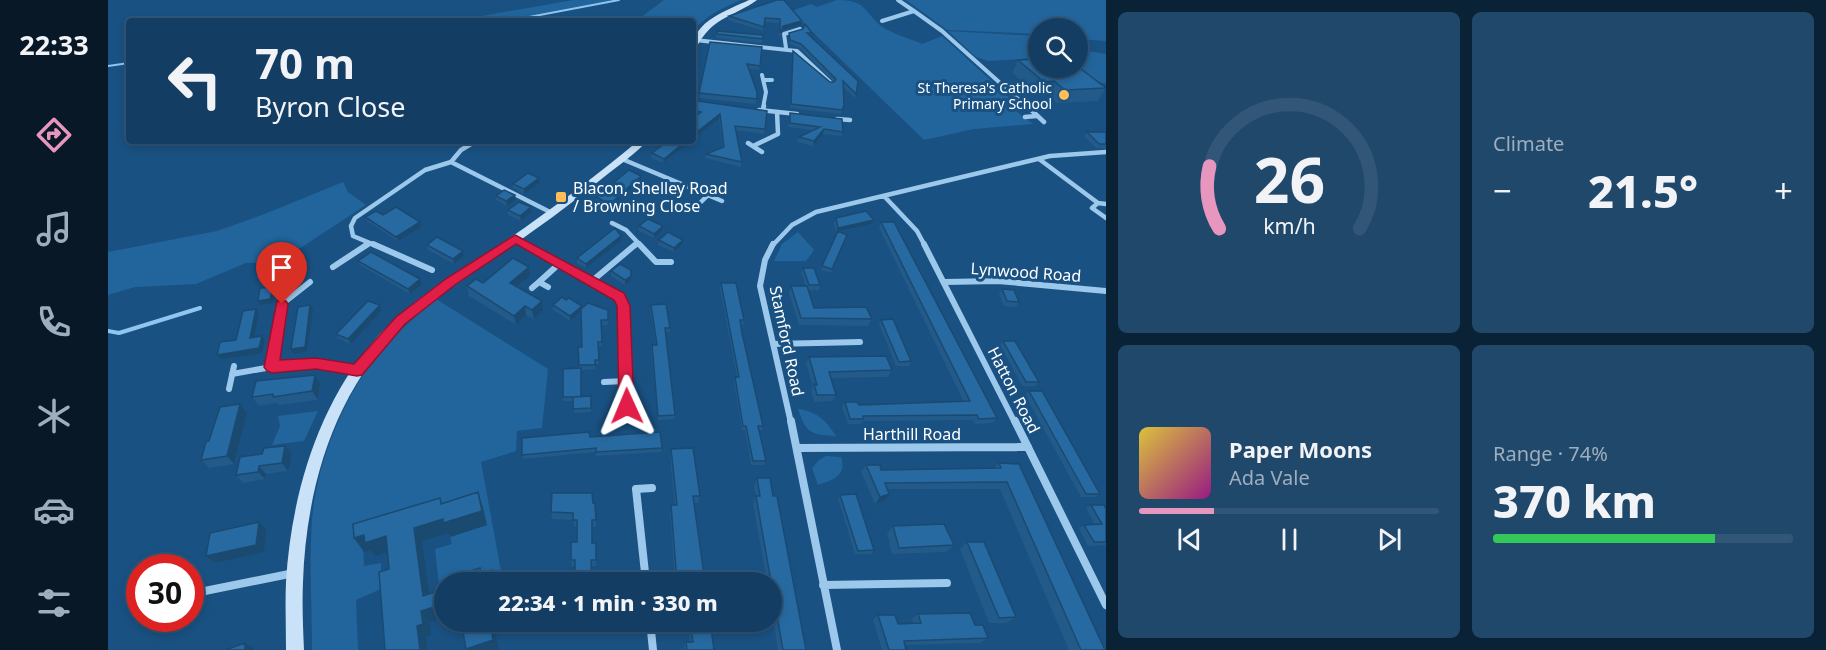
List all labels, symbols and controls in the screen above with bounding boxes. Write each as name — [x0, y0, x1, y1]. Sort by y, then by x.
map controls — [1028, 18, 1088, 78]
button: search — [1028, 18, 1088, 78]
text: 22:33 — [19, 26, 89, 63]
text: 70 m — [255, 34, 355, 91]
icon: left — [156, 42, 234, 120]
place label: St Theresa's Catholic Primary School — [918, 78, 1052, 113]
text: Byron Close — [255, 88, 406, 125]
marker: St Theresa's Catholic Primary School — [1057, 88, 1071, 102]
icon: directions — [33, 114, 75, 156]
text: Climate — [1493, 130, 1564, 157]
text: 26 — [1253, 136, 1325, 221]
text: 21.5° — [1588, 160, 1698, 221]
text: − — [1493, 168, 1512, 213]
text: + — [1774, 168, 1793, 213]
place label: Blacon, Shelley Road / Browning Close — [573, 177, 728, 217]
marker: Blacon, Shelley Road / Browning Close — [554, 190, 568, 204]
icon: music — [33, 208, 75, 250]
text: km/h — [1263, 212, 1315, 241]
pin — [256, 242, 307, 304]
icon: arrive — [265, 251, 298, 284]
street label: Lynwood Road — [970, 257, 1082, 287]
street label: Stamford Road — [765, 284, 809, 398]
icon: phone — [33, 301, 75, 343]
street label: Hatton Road — [983, 343, 1045, 437]
position arrow — [595, 374, 659, 438]
icon: climate — [33, 395, 75, 437]
street label: Harthill Road — [863, 423, 961, 445]
text: Paper Moons — [1229, 434, 1372, 464]
text: Range · 74% — [1493, 440, 1608, 467]
text: Ada Vale — [1229, 464, 1310, 491]
text: 370 km — [1493, 470, 1656, 531]
icon: car — [33, 489, 75, 531]
icon: previous — [1173, 523, 1206, 556]
icon: pause — [1273, 523, 1306, 556]
icon: next — [1373, 523, 1406, 556]
speed limit sign: 30 — [126, 554, 204, 632]
icon: filters — [33, 582, 75, 624]
text: 22:34 · 1 min · 330 m — [498, 587, 718, 617]

